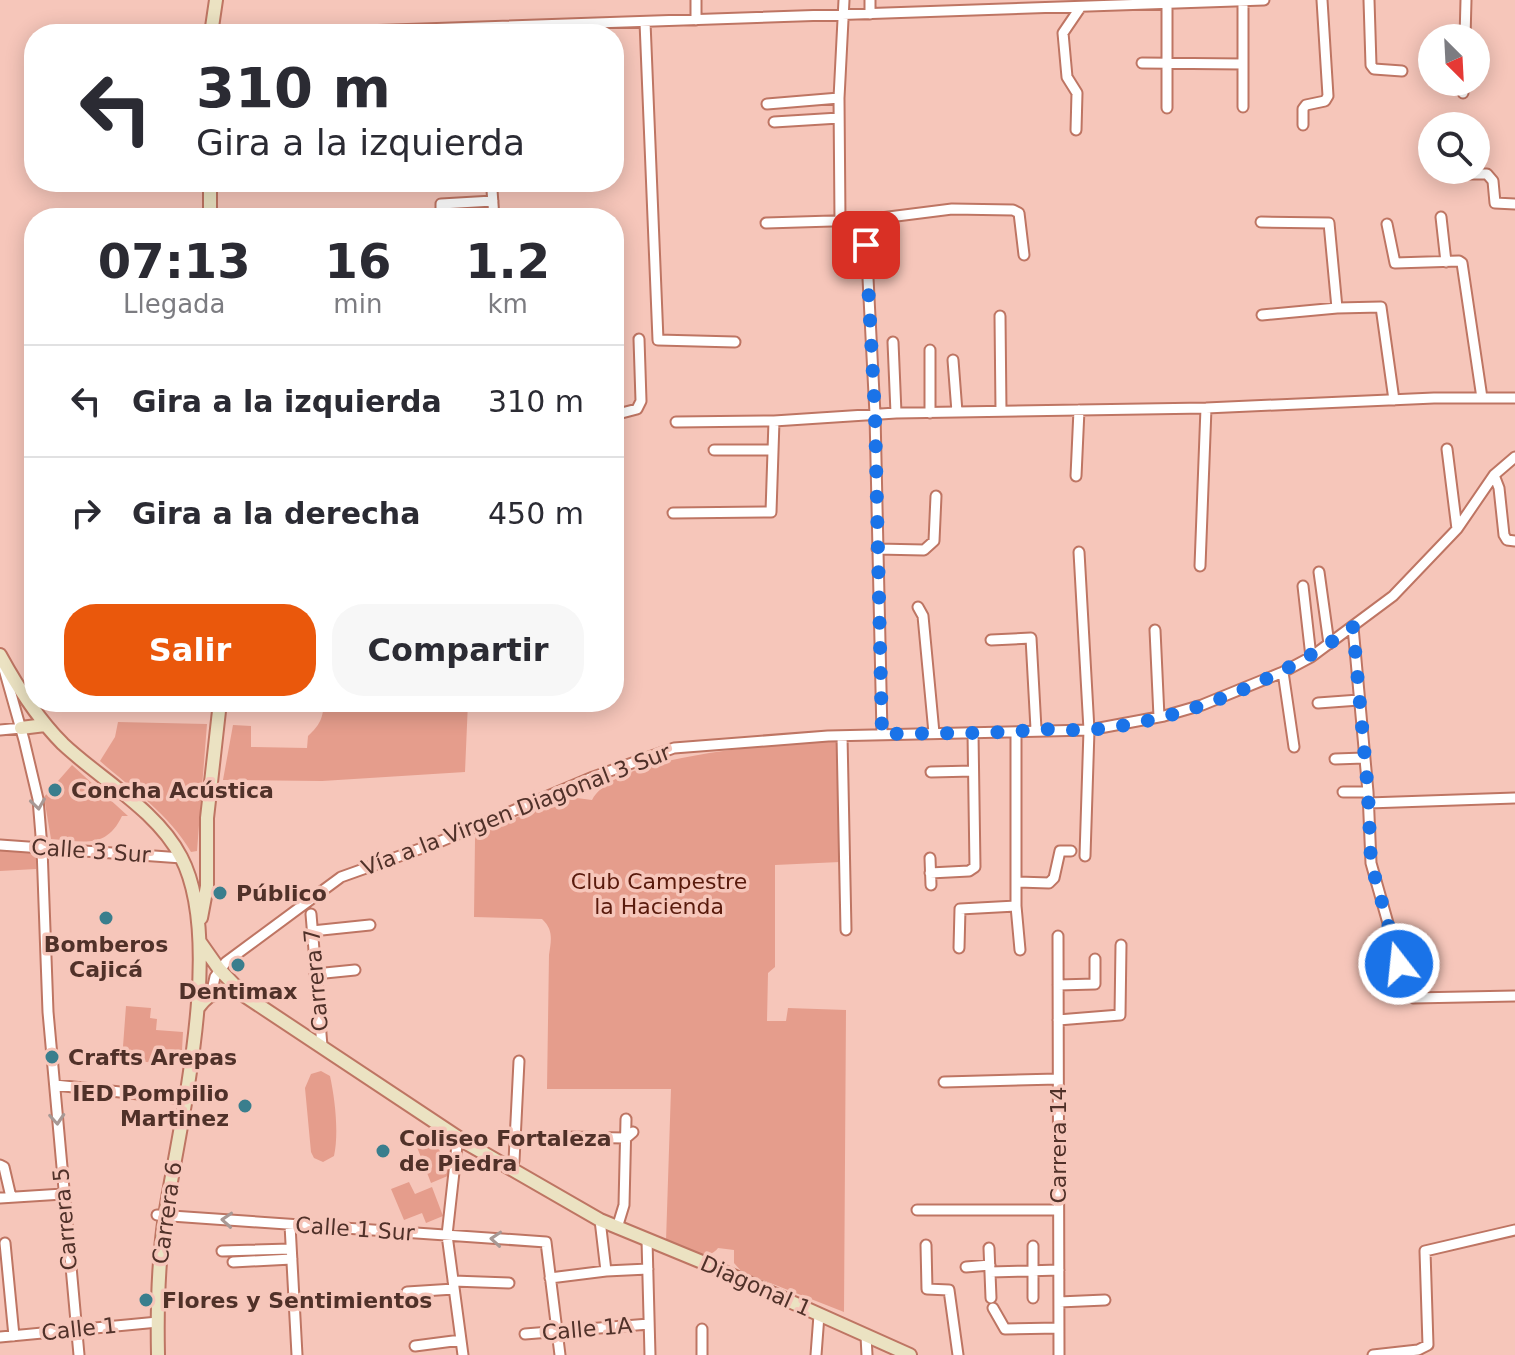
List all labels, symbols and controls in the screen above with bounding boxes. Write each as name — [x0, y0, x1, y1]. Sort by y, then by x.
north arrow — [1418, 24, 1490, 96]
map controls — [1418, 24, 1490, 184]
text: 310 m — [196, 55, 391, 120]
icon: left — [64, 56, 168, 160]
button: search — [1418, 112, 1490, 184]
text: Gira a la izquierda — [196, 122, 525, 163]
pin — [832, 211, 900, 279]
icon: arrive — [844, 223, 888, 267]
text: 07:13 — [98, 233, 251, 289]
text: 16 — [324, 233, 391, 289]
text: 1.2 — [465, 233, 550, 289]
text: Llegada — [123, 289, 226, 319]
text: min — [333, 289, 382, 319]
text: km — [487, 289, 528, 319]
icon: left — [64, 379, 108, 423]
text: Gira a la izquierda — [132, 384, 442, 419]
text: 310 m — [488, 384, 584, 419]
icon: right — [64, 491, 108, 535]
text: Gira a la derecha — [132, 496, 420, 531]
text: 450 m — [488, 496, 584, 531]
button: Salir — [64, 604, 316, 696]
button: Compartir — [332, 604, 584, 696]
street label: Vía a la Virgen Diagonal 3 Sur — [358, 739, 675, 881]
place label: Concha Acústica — [71, 778, 274, 803]
marker: Concha Acústica — [46, 781, 64, 799]
one-way arrow — [29, 797, 46, 811]
street label: Calle 3 Sur — [31, 834, 152, 868]
park label: Club Campestre la Hacienda — [571, 869, 747, 919]
place label: Público — [236, 881, 327, 906]
marker: Público — [211, 884, 229, 902]
marker: Bomberos Cajicá — [97, 909, 115, 927]
position arrow — [1357, 922, 1441, 1006]
street label: Carrera 7 — [299, 928, 333, 1032]
place label: Bomberos Cajicá — [44, 932, 168, 982]
marker: Dentimax — [229, 956, 247, 974]
place label: Dentimax — [179, 979, 297, 1004]
place label: Crafts Arepas — [68, 1045, 237, 1070]
marker: Crafts Arepas — [43, 1048, 61, 1066]
place label: IED Pompilio Martinez — [72, 1081, 229, 1131]
street label: Carrera 14 — [1046, 1086, 1071, 1204]
marker: IED Pompilio Martinez — [236, 1097, 254, 1115]
one-way arrow — [48, 1113, 65, 1126]
place label: Coliseo Fortaleza de Piedra — [399, 1126, 612, 1176]
marker: Coliseo Fortaleza de Piedra — [374, 1142, 392, 1160]
street label: Carrera 6 — [147, 1160, 187, 1266]
street label: Carrera 5 — [48, 1167, 82, 1271]
one-way arrow — [220, 1212, 233, 1229]
street label: Calle 1 Sur — [295, 1212, 416, 1246]
one-way arrow — [489, 1231, 502, 1248]
street label: Diagonal 1 — [697, 1250, 815, 1322]
place label: Flores y Sentimientos — [162, 1288, 432, 1313]
marker: Flores y Sentimientos — [137, 1291, 155, 1309]
street label: Calle 1 — [40, 1313, 118, 1345]
street label: Calle 1A — [541, 1313, 633, 1345]

